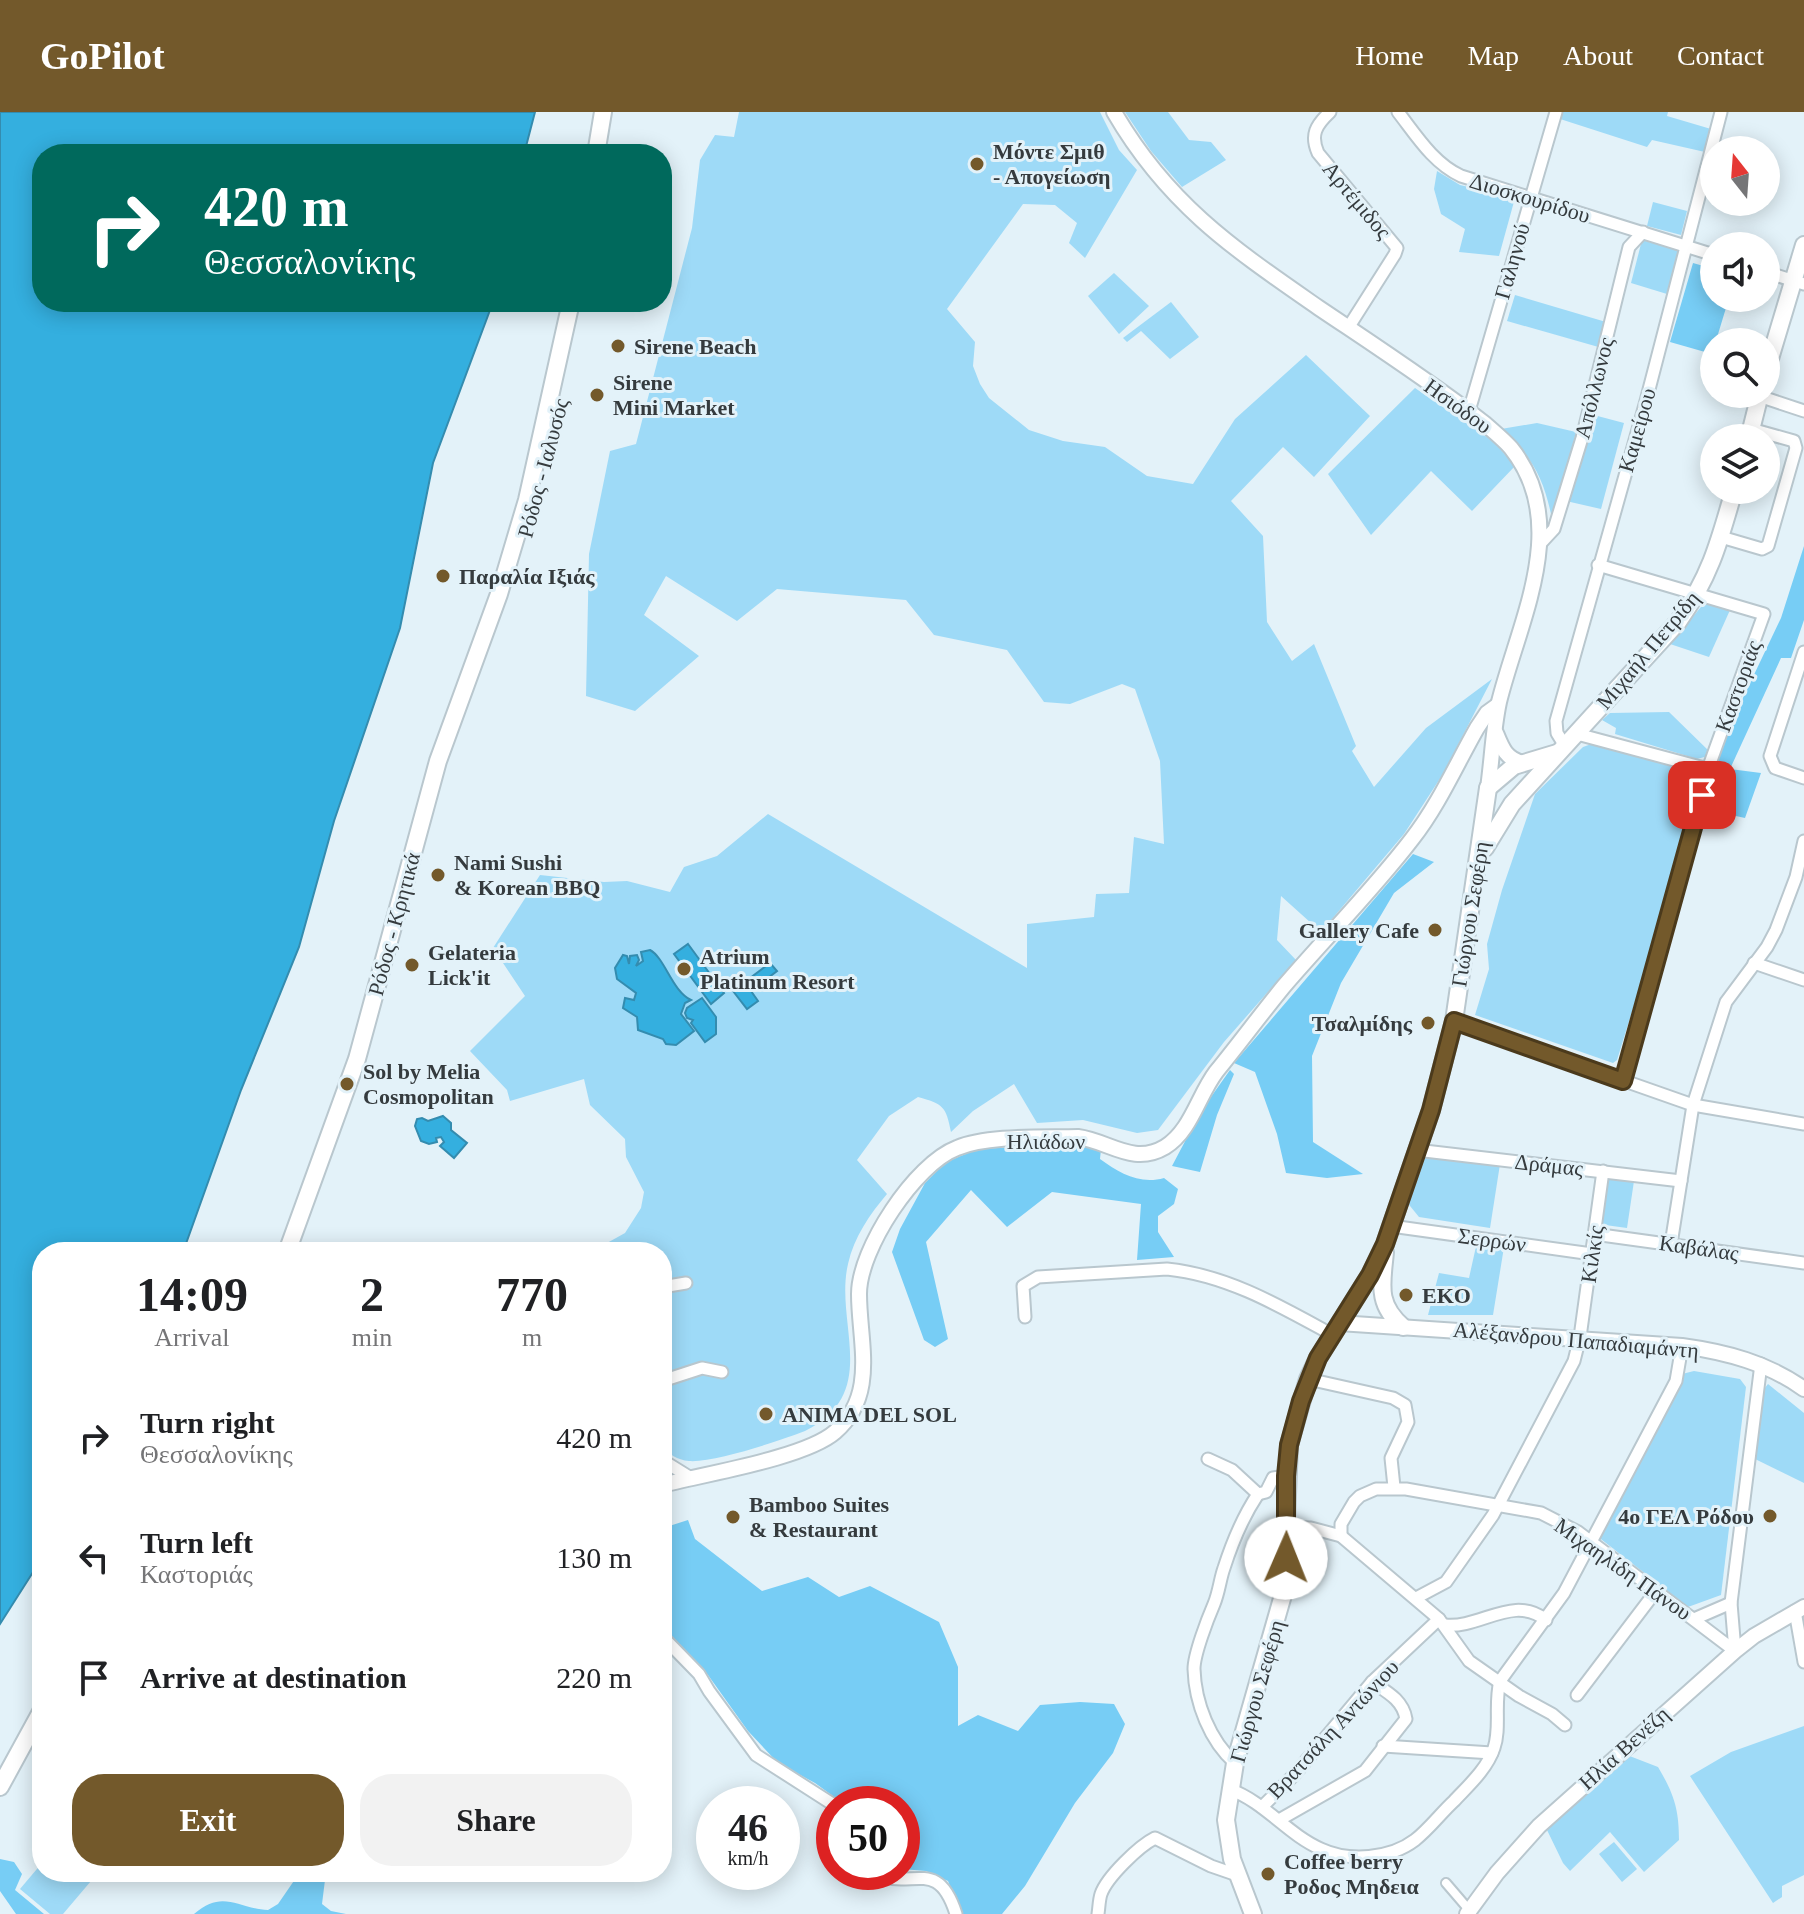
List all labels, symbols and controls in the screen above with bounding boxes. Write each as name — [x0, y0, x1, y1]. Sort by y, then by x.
text: GoPilot — [40, 35, 165, 77]
text: Home — [1355, 40, 1424, 71]
text: Map — [1468, 40, 1519, 71]
text: About — [1563, 40, 1633, 71]
text: Contact — [1677, 40, 1764, 71]
north arrow — [1700, 136, 1780, 216]
map controls — [1700, 136, 1780, 504]
place label: Μόντε Σμιθ - Απογείωση — [993, 139, 1111, 189]
marker: Μόντε Σμιθ - Απογείωση — [968, 155, 986, 173]
street label: Αρτέμιδος — [1318, 156, 1397, 244]
street label: Διοσκουρίδου — [1467, 168, 1593, 228]
icon: right — [72, 176, 176, 280]
text: 420 m — [204, 176, 349, 238]
street label: Γαληνού — [1489, 220, 1535, 302]
button: sound — [1700, 232, 1780, 312]
text: Θεσσαλονίκης — [204, 242, 415, 282]
button: search — [1700, 328, 1780, 408]
place label: Sirene Beach — [634, 334, 756, 359]
street label: Απόλλωνος — [1569, 334, 1619, 441]
marker: Sirene Beach — [609, 337, 627, 355]
place label: Sirene Mini Market — [613, 370, 735, 420]
street label: Ησιόδου — [1420, 373, 1497, 439]
street label: Καμείρου — [1613, 385, 1661, 475]
marker: Sirene Mini Market — [588, 386, 606, 404]
street label: Ρόδος - Ιαλυσός — [512, 395, 574, 540]
button: layers — [1700, 424, 1780, 504]
place label: Παραλία Ιξιάς — [459, 564, 595, 589]
marker: Παραλία Ιξιάς — [434, 567, 452, 585]
street label: Μιχαήλ Πετρίδη — [1591, 586, 1705, 714]
street label: Καστοριάς — [1710, 637, 1766, 735]
pin — [1668, 761, 1736, 829]
icon: arrive — [1680, 773, 1724, 817]
street label: Γιώργου Σεφέρη — [1446, 839, 1494, 989]
street label: Ρόδος - Κρητικά — [363, 849, 425, 998]
place label: Nami Sushi & Korean BBQ — [454, 850, 600, 900]
marker: Nami Sushi & Korean BBQ — [429, 866, 447, 884]
place label: Gallery Cafe — [1299, 918, 1419, 943]
marker: Gallery Cafe — [1426, 921, 1444, 939]
place label: Gelateria Lick'it — [428, 940, 516, 990]
place label: Atrium Platinum Resort — [700, 944, 855, 994]
marker: Gelateria Lick'it — [403, 956, 421, 974]
marker: Atrium Platinum Resort — [675, 960, 693, 978]
place label: Τσαλμίδης — [1312, 1011, 1413, 1036]
marker: Τσαλμίδης — [1419, 1014, 1437, 1032]
place label: Sol by Melia Cosmopolitan — [363, 1059, 494, 1109]
marker: Sol by Melia Cosmopolitan — [338, 1075, 356, 1093]
street label: Ηλιάδων — [1007, 1129, 1085, 1154]
street label: Δράμας — [1514, 1149, 1585, 1181]
street label: Σερρών — [1456, 1223, 1528, 1257]
street label: Κιλκίς — [1576, 1223, 1608, 1284]
street label: Καβάλας — [1658, 1230, 1741, 1266]
text: 14:09 — [136, 1268, 248, 1321]
text: 2 — [360, 1268, 384, 1321]
text: 770 — [496, 1268, 568, 1321]
place label: EKO — [1422, 1283, 1471, 1308]
marker: EKO — [1397, 1286, 1415, 1304]
street label: Αλέξανδρου Παπαδιαμάντη — [1452, 1317, 1700, 1363]
text: Arrival — [154, 1323, 229, 1352]
text: min — [352, 1323, 392, 1352]
text: m — [522, 1323, 542, 1352]
place label: ANIMA DEL SOL — [782, 1402, 957, 1427]
marker: ANIMA DEL SOL — [757, 1405, 775, 1423]
text: Turn right — [140, 1406, 275, 1439]
icon: right — [72, 1416, 116, 1460]
text: 420 m — [556, 1421, 632, 1454]
text: Θεσσαλονίκης — [140, 1440, 293, 1469]
place label: Bamboo Suites & Restaurant — [749, 1492, 889, 1542]
place label: 4ο ΓΕΛ Ρόδου — [1618, 1504, 1754, 1529]
marker: 4ο ΓΕΛ Ρόδου — [1761, 1507, 1779, 1525]
marker: Bamboo Suites & Restaurant — [724, 1508, 742, 1526]
street label: Μιχαηλίδη Πάνου — [1550, 1513, 1696, 1625]
position arrow — [1244, 1516, 1328, 1600]
text: Turn left — [140, 1526, 253, 1559]
icon: left — [72, 1536, 116, 1580]
text: 130 m — [556, 1541, 632, 1574]
text: Καστοριάς — [140, 1560, 253, 1589]
street label: Γιώργου Σεφέρη — [1225, 1617, 1289, 1765]
street label: Βρατσάλη Αντώνιου — [1262, 1654, 1404, 1804]
icon: arrive — [72, 1656, 116, 1700]
text: Arrive at destination — [140, 1661, 407, 1694]
text: 220 m — [556, 1661, 632, 1694]
street label: Ηλία Βενέζη — [1574, 1701, 1674, 1795]
button: Exit — [72, 1774, 344, 1866]
button: Share — [360, 1774, 632, 1866]
speed limit sign: 50 — [816, 1786, 920, 1890]
text: 46 — [728, 1805, 768, 1850]
text: km/h — [727, 1847, 769, 1869]
place label: Coffee berry Ροδος Μηδεια — [1284, 1849, 1420, 1899]
marker: Coffee berry Ροδος Μηδεια — [1259, 1865, 1277, 1883]

